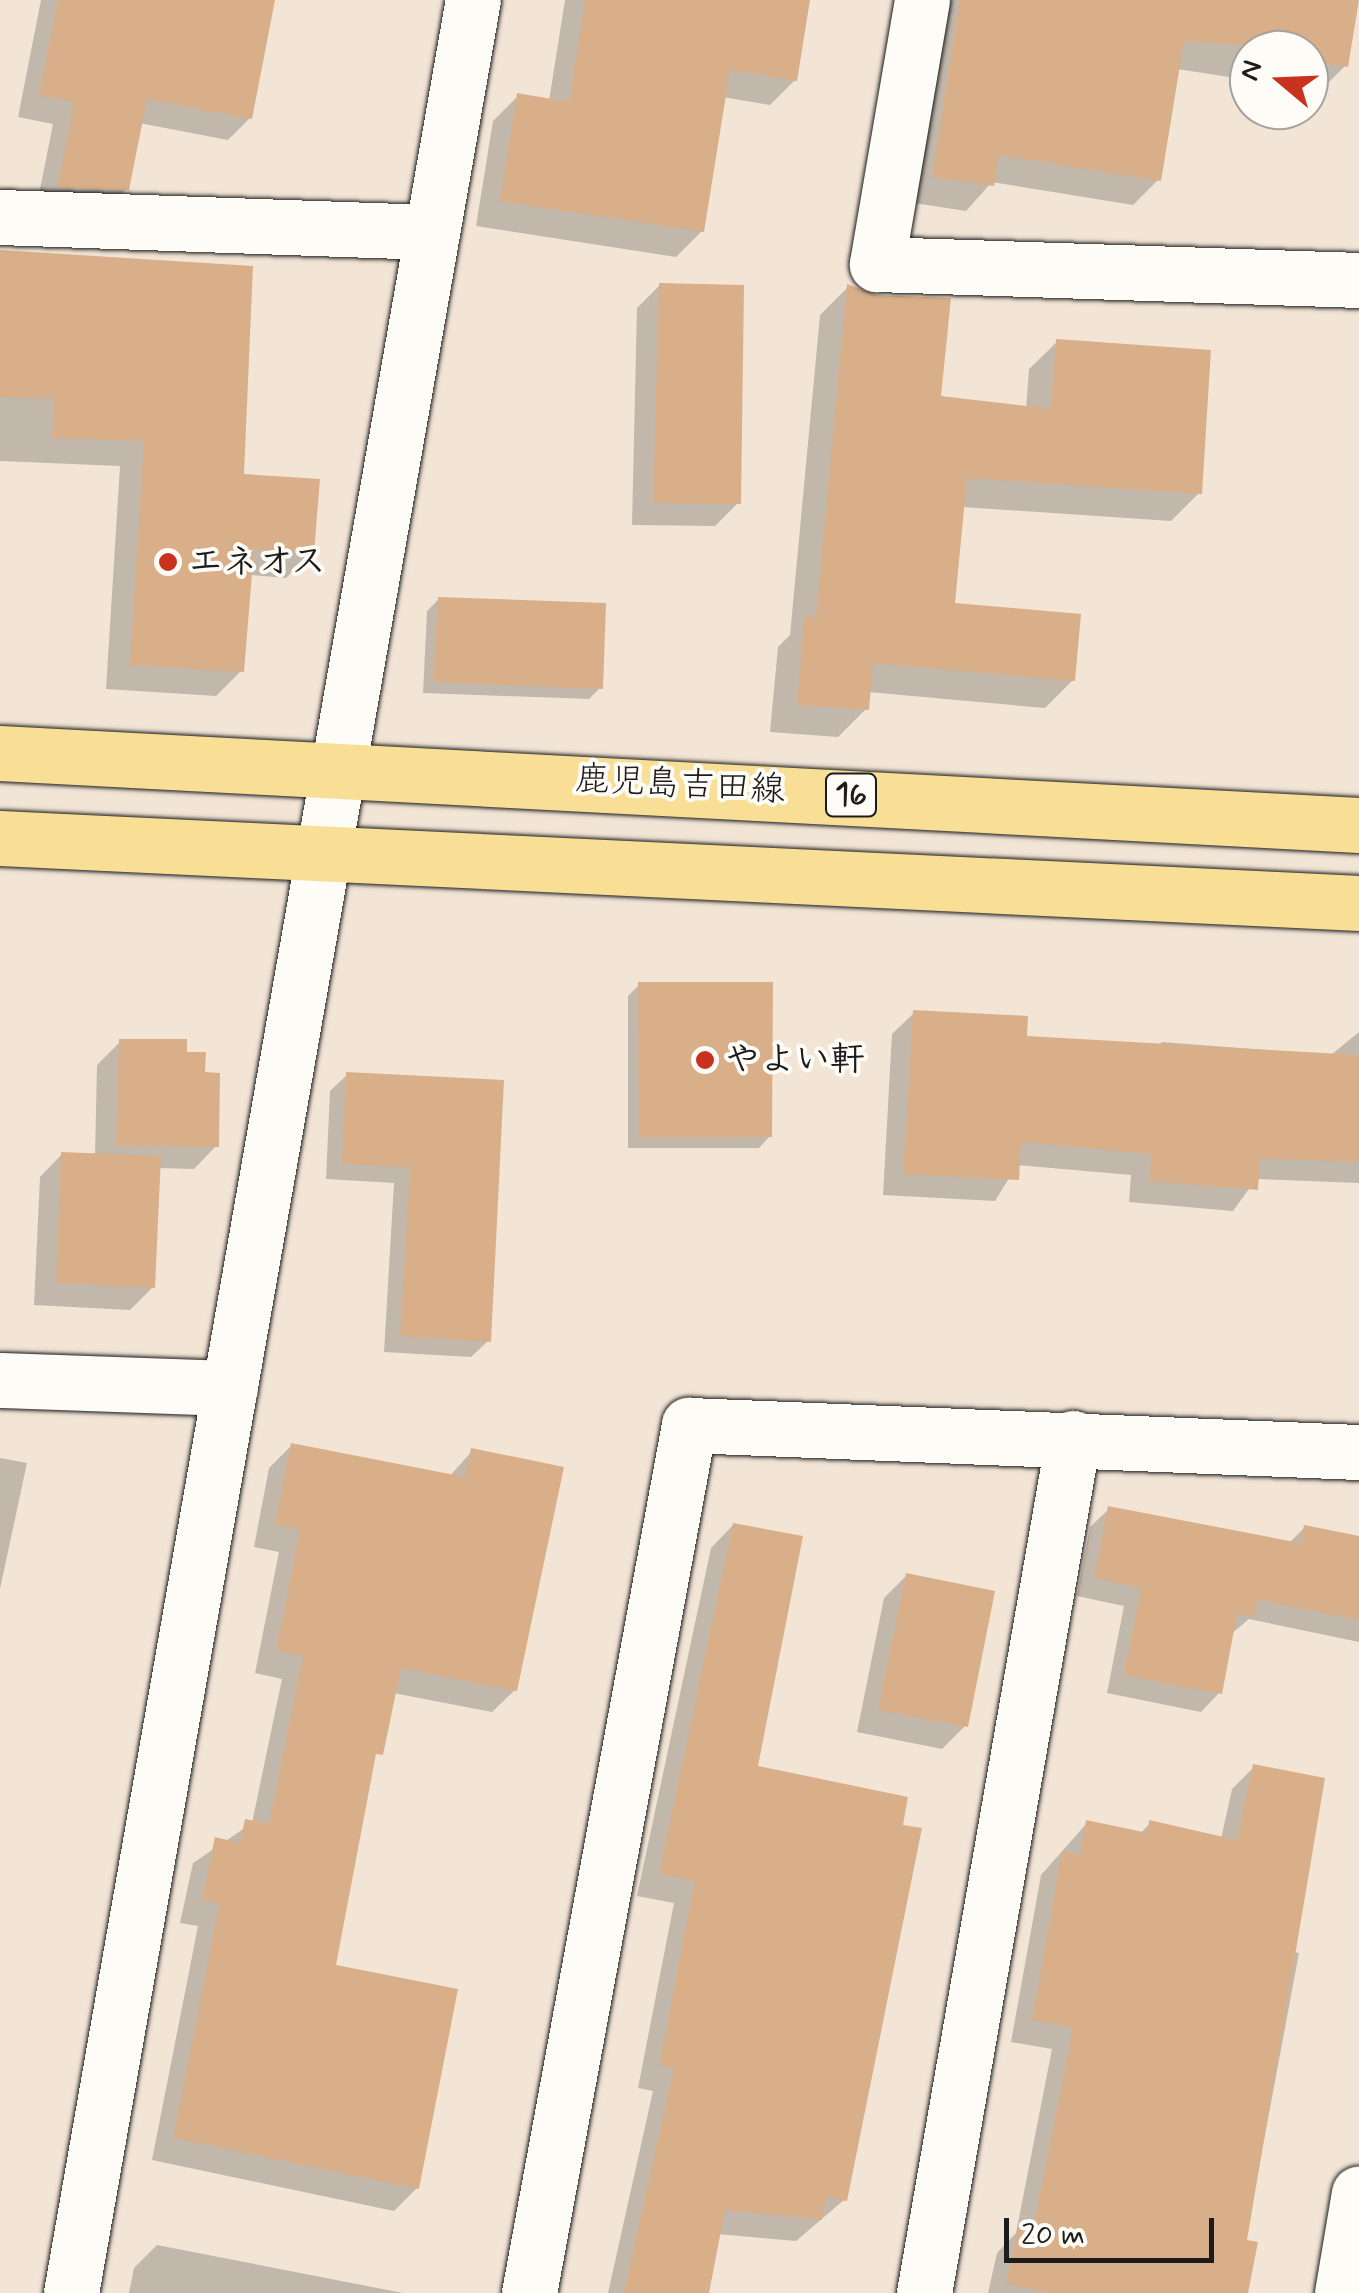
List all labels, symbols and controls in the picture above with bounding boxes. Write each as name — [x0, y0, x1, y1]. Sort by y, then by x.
north arrow — [1229, 30, 1329, 130]
text: N — [1232, 56, 1273, 86]
place label: エネオス — [188, 541, 328, 583]
marker: エネオス — [157, 551, 179, 573]
street label: 鹿児島吉田線 — [574, 759, 786, 811]
road number: 16 — [824, 768, 878, 822]
place label: やよい軒 — [725, 1039, 865, 1081]
marker: やよい軒 — [694, 1049, 716, 1071]
scale bar — [1009, 2198, 1219, 2260]
text: 20 m — [1021, 2216, 1085, 2255]

